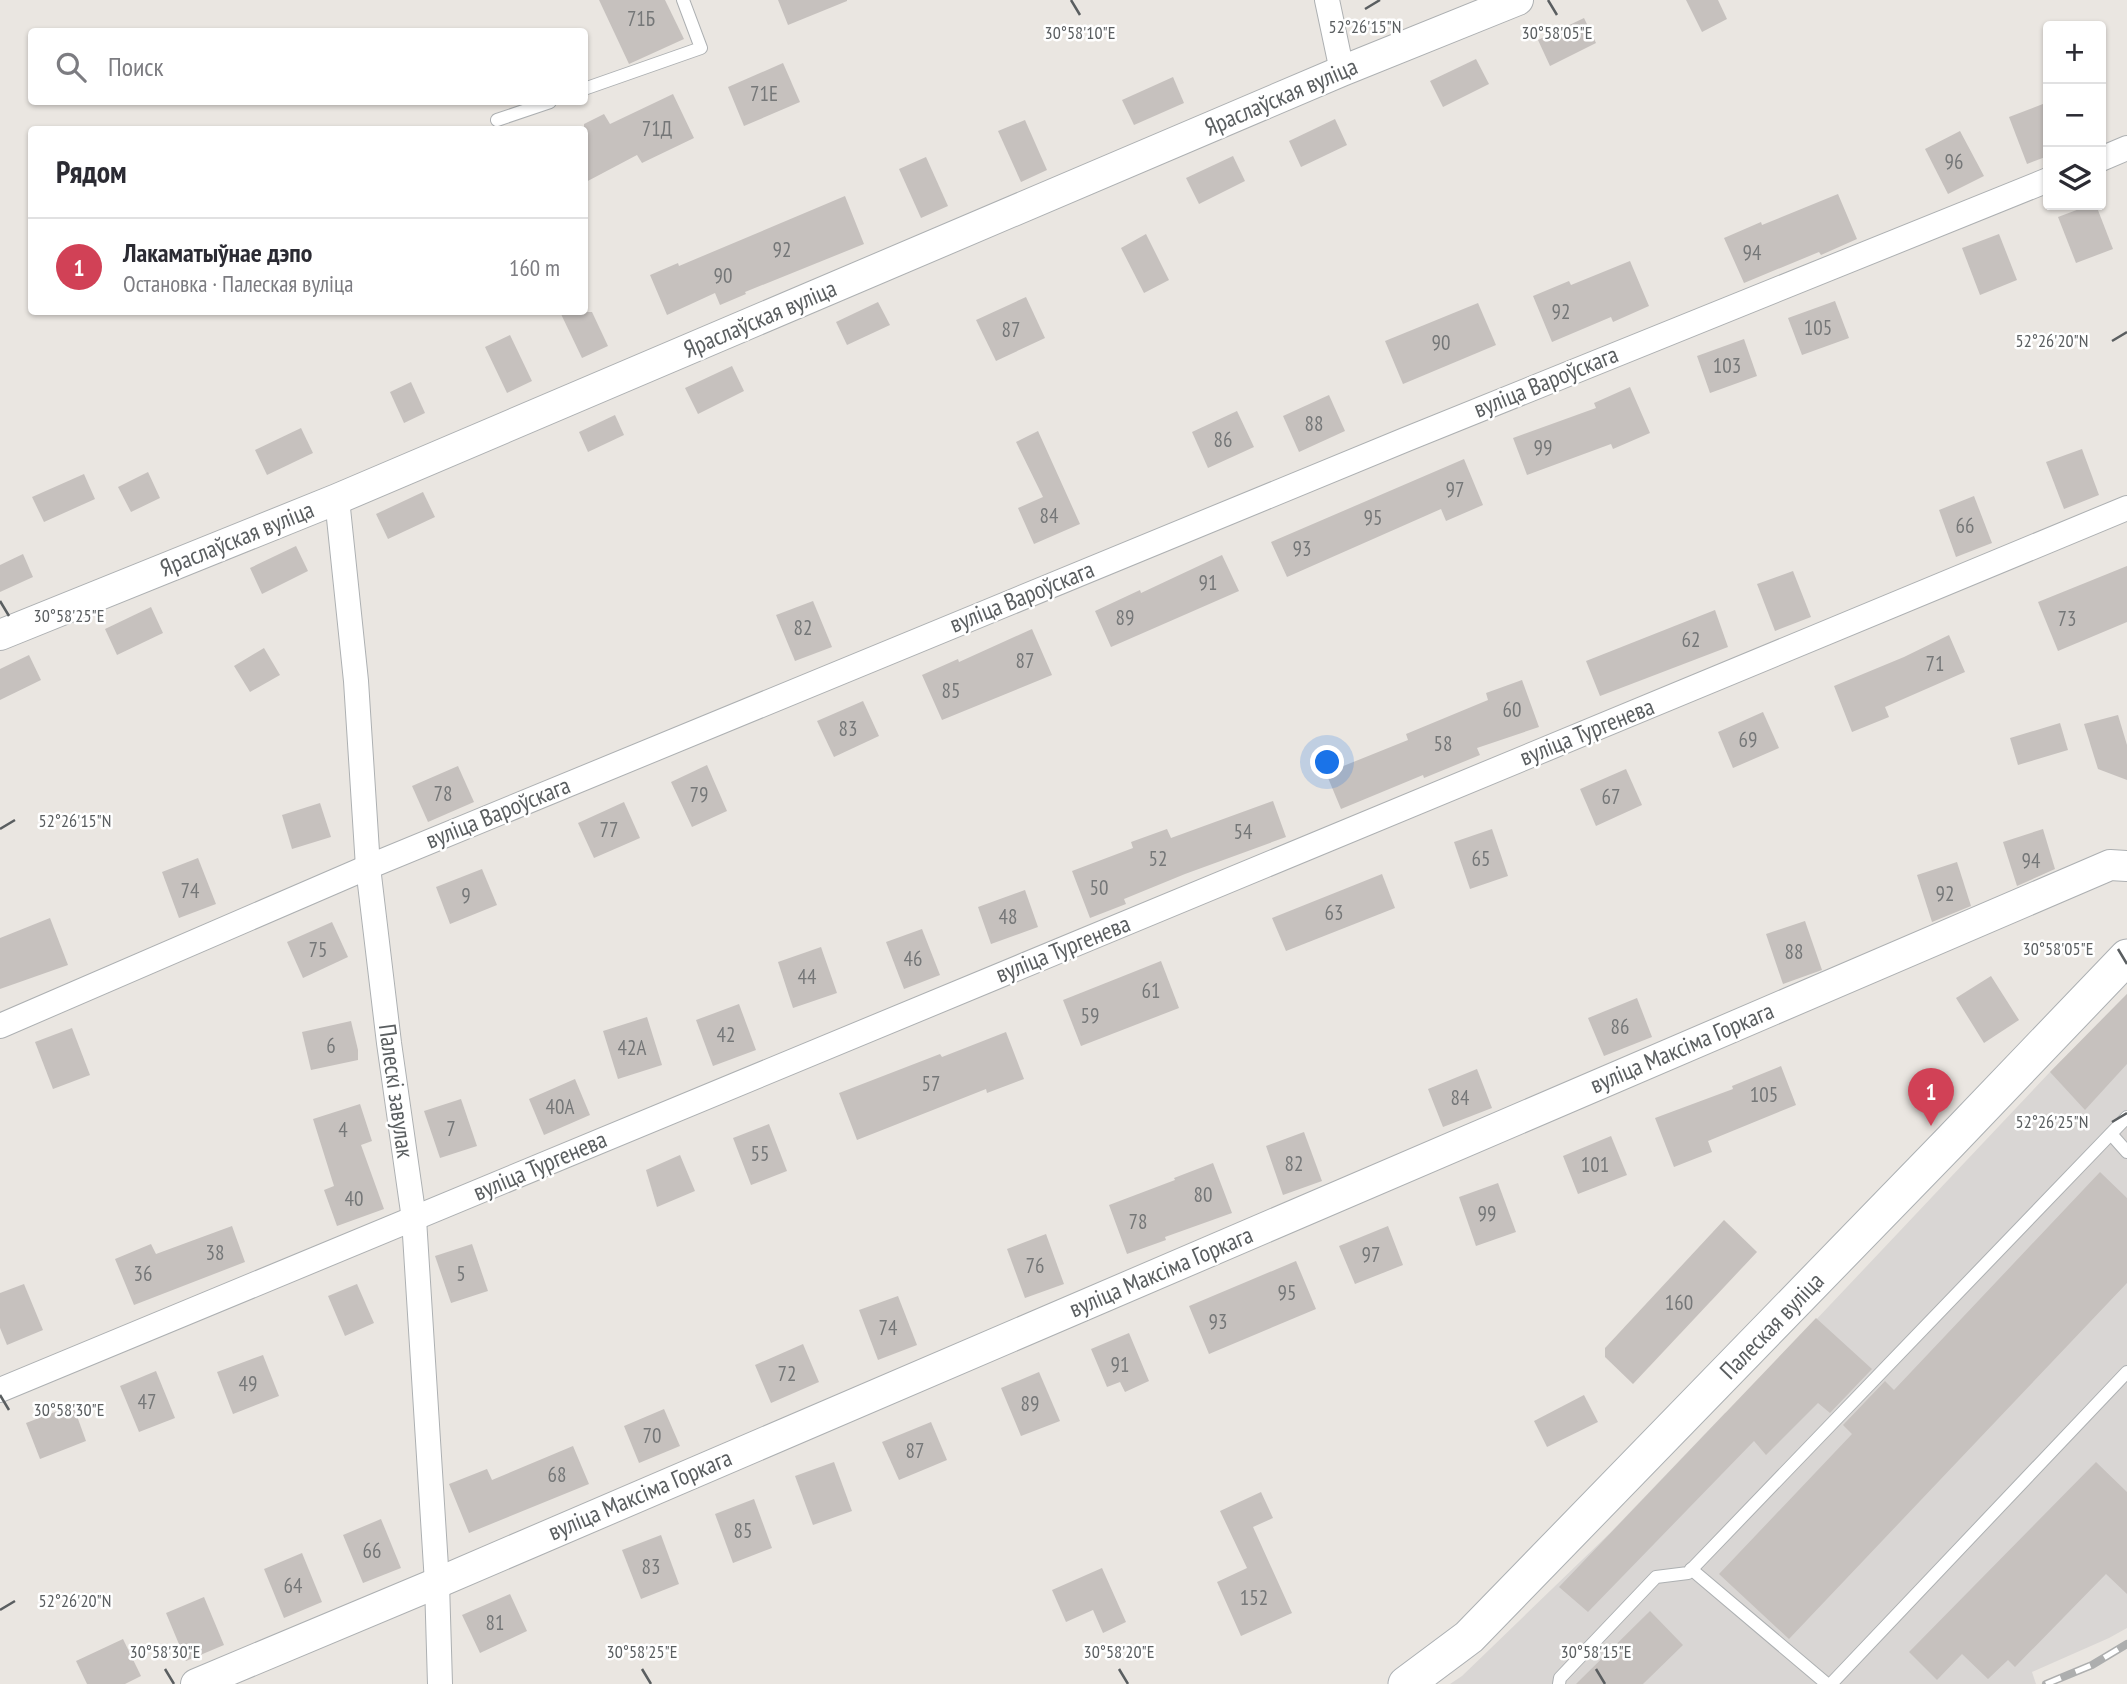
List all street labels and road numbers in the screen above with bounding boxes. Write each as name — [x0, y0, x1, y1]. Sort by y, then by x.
street label: Яраслаўская вуліца — [1200, 50, 1362, 143]
street label: Яраслаўская вуліца — [679, 272, 841, 365]
street label: вуліца Вароўскага — [1469, 338, 1623, 425]
street label: Яраслаўская вуліца — [155, 494, 318, 583]
street label: вуліца Вароўскага — [945, 553, 1099, 640]
street label: вуліца Тургенева — [1515, 691, 1658, 773]
street label: вуліца Вароўскага — [421, 769, 575, 856]
street label: вуліца Тургенева — [991, 908, 1134, 990]
street label: вуліца Максіма Горкага — [1585, 995, 1778, 1100]
street label: Палескі завулак — [372, 1022, 421, 1161]
street label: вуліца Тургенева — [468, 1124, 611, 1208]
street label: вуліца Максіма Горкага — [1064, 1219, 1257, 1324]
street label: Палеская вуліца — [1713, 1266, 1830, 1386]
street label: вуліца Максіма Горкага — [543, 1442, 736, 1547]

